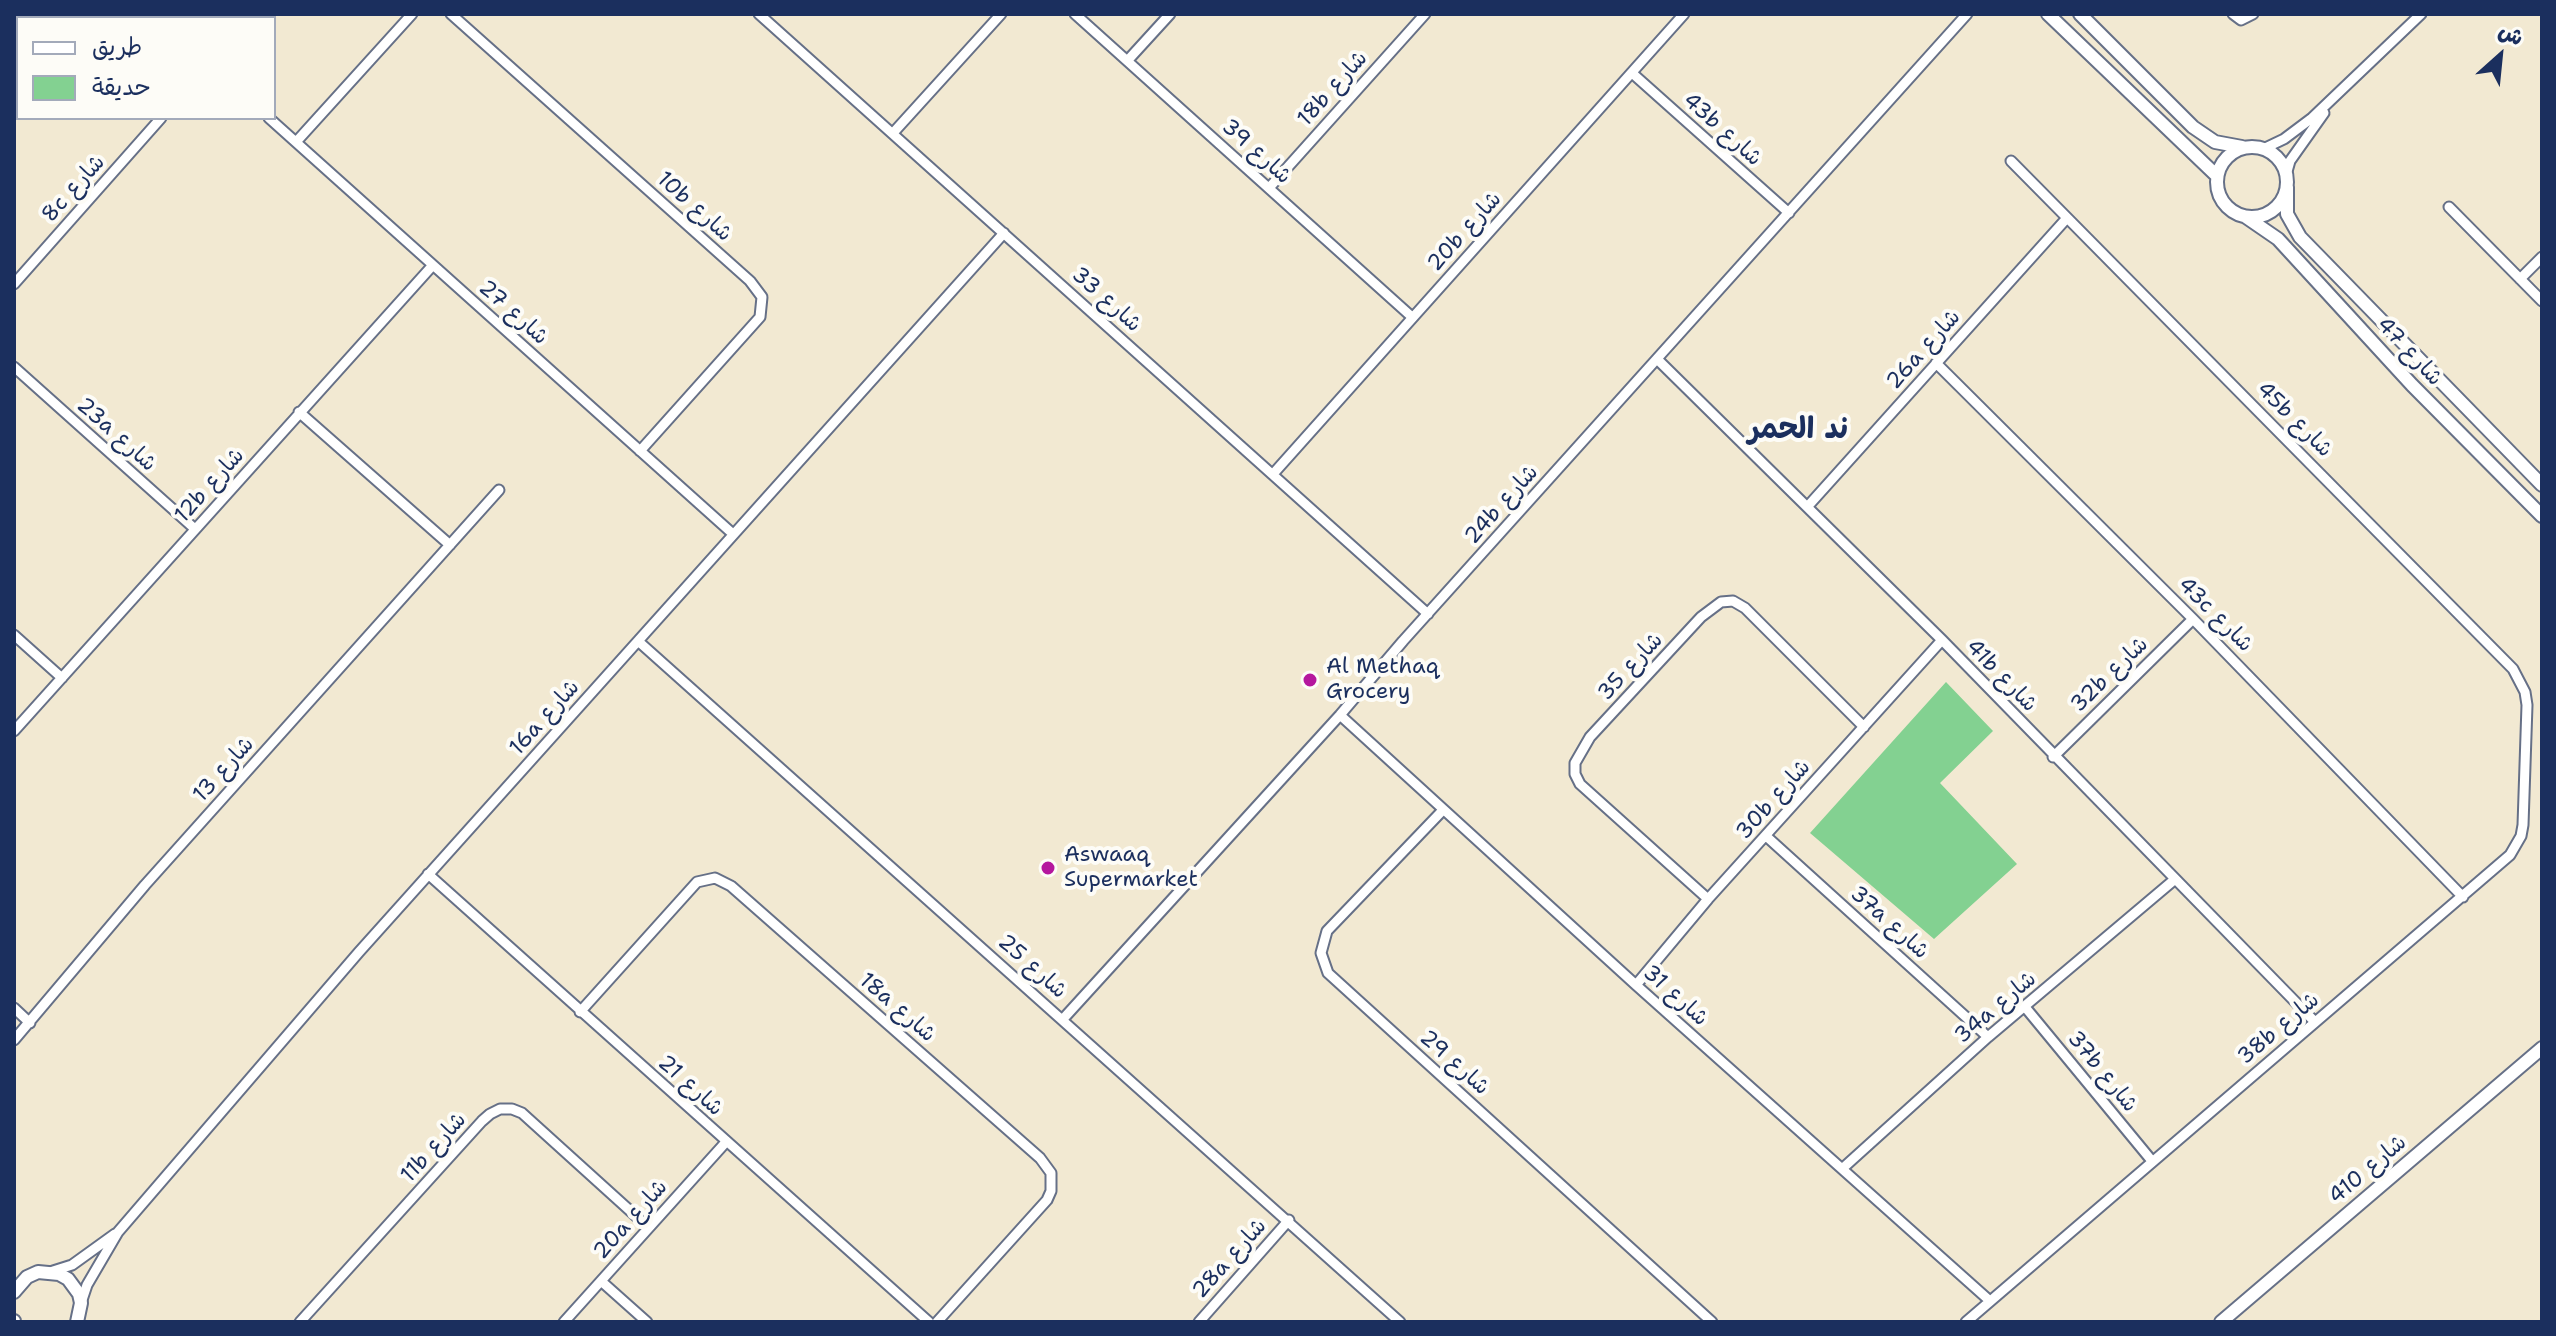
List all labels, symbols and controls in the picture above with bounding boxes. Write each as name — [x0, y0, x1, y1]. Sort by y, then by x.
legend — [16, 16, 276, 120]
north arrow — [2460, 16, 2540, 96]
text: ش — [2494, 16, 2528, 53]
text: طريق — [92, 31, 142, 63]
street label: 18b شارع — [1292, 46, 1374, 132]
text: حديقة — [92, 71, 151, 103]
street label: 43b شارع — [1677, 88, 1767, 172]
street label: شارع 39 — [1216, 114, 1296, 190]
street label: 8c شارع — [37, 150, 111, 228]
street label: 10b شارع — [651, 166, 737, 248]
street label: 20b شارع — [1422, 187, 1508, 277]
street label: شارع 33 — [1066, 262, 1146, 338]
street label: شارع 27 — [473, 275, 553, 351]
street label: 26a شارع — [1881, 305, 1967, 395]
street label: شارع 47 — [2371, 312, 2447, 392]
street label: 45b شارع — [2251, 377, 2337, 463]
street label: 23a شارع — [71, 392, 161, 478]
district label: ند الحمر — [1748, 412, 1848, 448]
street label: 12b شارع — [170, 443, 250, 529]
street label: 24b شارع — [1460, 460, 1544, 550]
street label: 43c شارع — [2172, 572, 2258, 658]
street label: شارع 35 — [1593, 628, 1669, 706]
street label: 32b شارع — [2066, 632, 2154, 718]
street label: 41b شارع — [1960, 634, 2042, 718]
place label: Al Methaq Grocery — [1326, 654, 1438, 706]
marker: Al Methaq Grocery — [1301, 671, 1319, 689]
street label: 16a شارع — [504, 675, 586, 761]
street label: شارع 13 — [188, 732, 260, 808]
street label: 30b شارع — [1731, 755, 1817, 845]
place label: Aswaaq Supermarket — [1064, 842, 1198, 894]
marker: Aswaaq Supermarket — [1039, 859, 1057, 877]
street label: 37a شارع — [1844, 881, 1934, 965]
street label: شارع 25 — [992, 929, 1072, 1005]
street label: شارع 31 — [1637, 960, 1713, 1032]
street label: 34a شارع — [1950, 966, 2042, 1050]
street label: 18a شارع — [853, 968, 941, 1048]
street label: 38b شارع — [2233, 987, 2325, 1071]
street label: شارع 29 — [1414, 1025, 1494, 1101]
street label: 37b شارع — [2061, 1026, 2143, 1118]
street label: شارع 21 — [652, 1050, 728, 1122]
street label: 11b شارع — [396, 1107, 472, 1189]
street label: شارع 410 — [2324, 1130, 2412, 1210]
street label: 20a شارع — [588, 1175, 674, 1265]
street label: 28a شارع — [1187, 1214, 1273, 1304]

